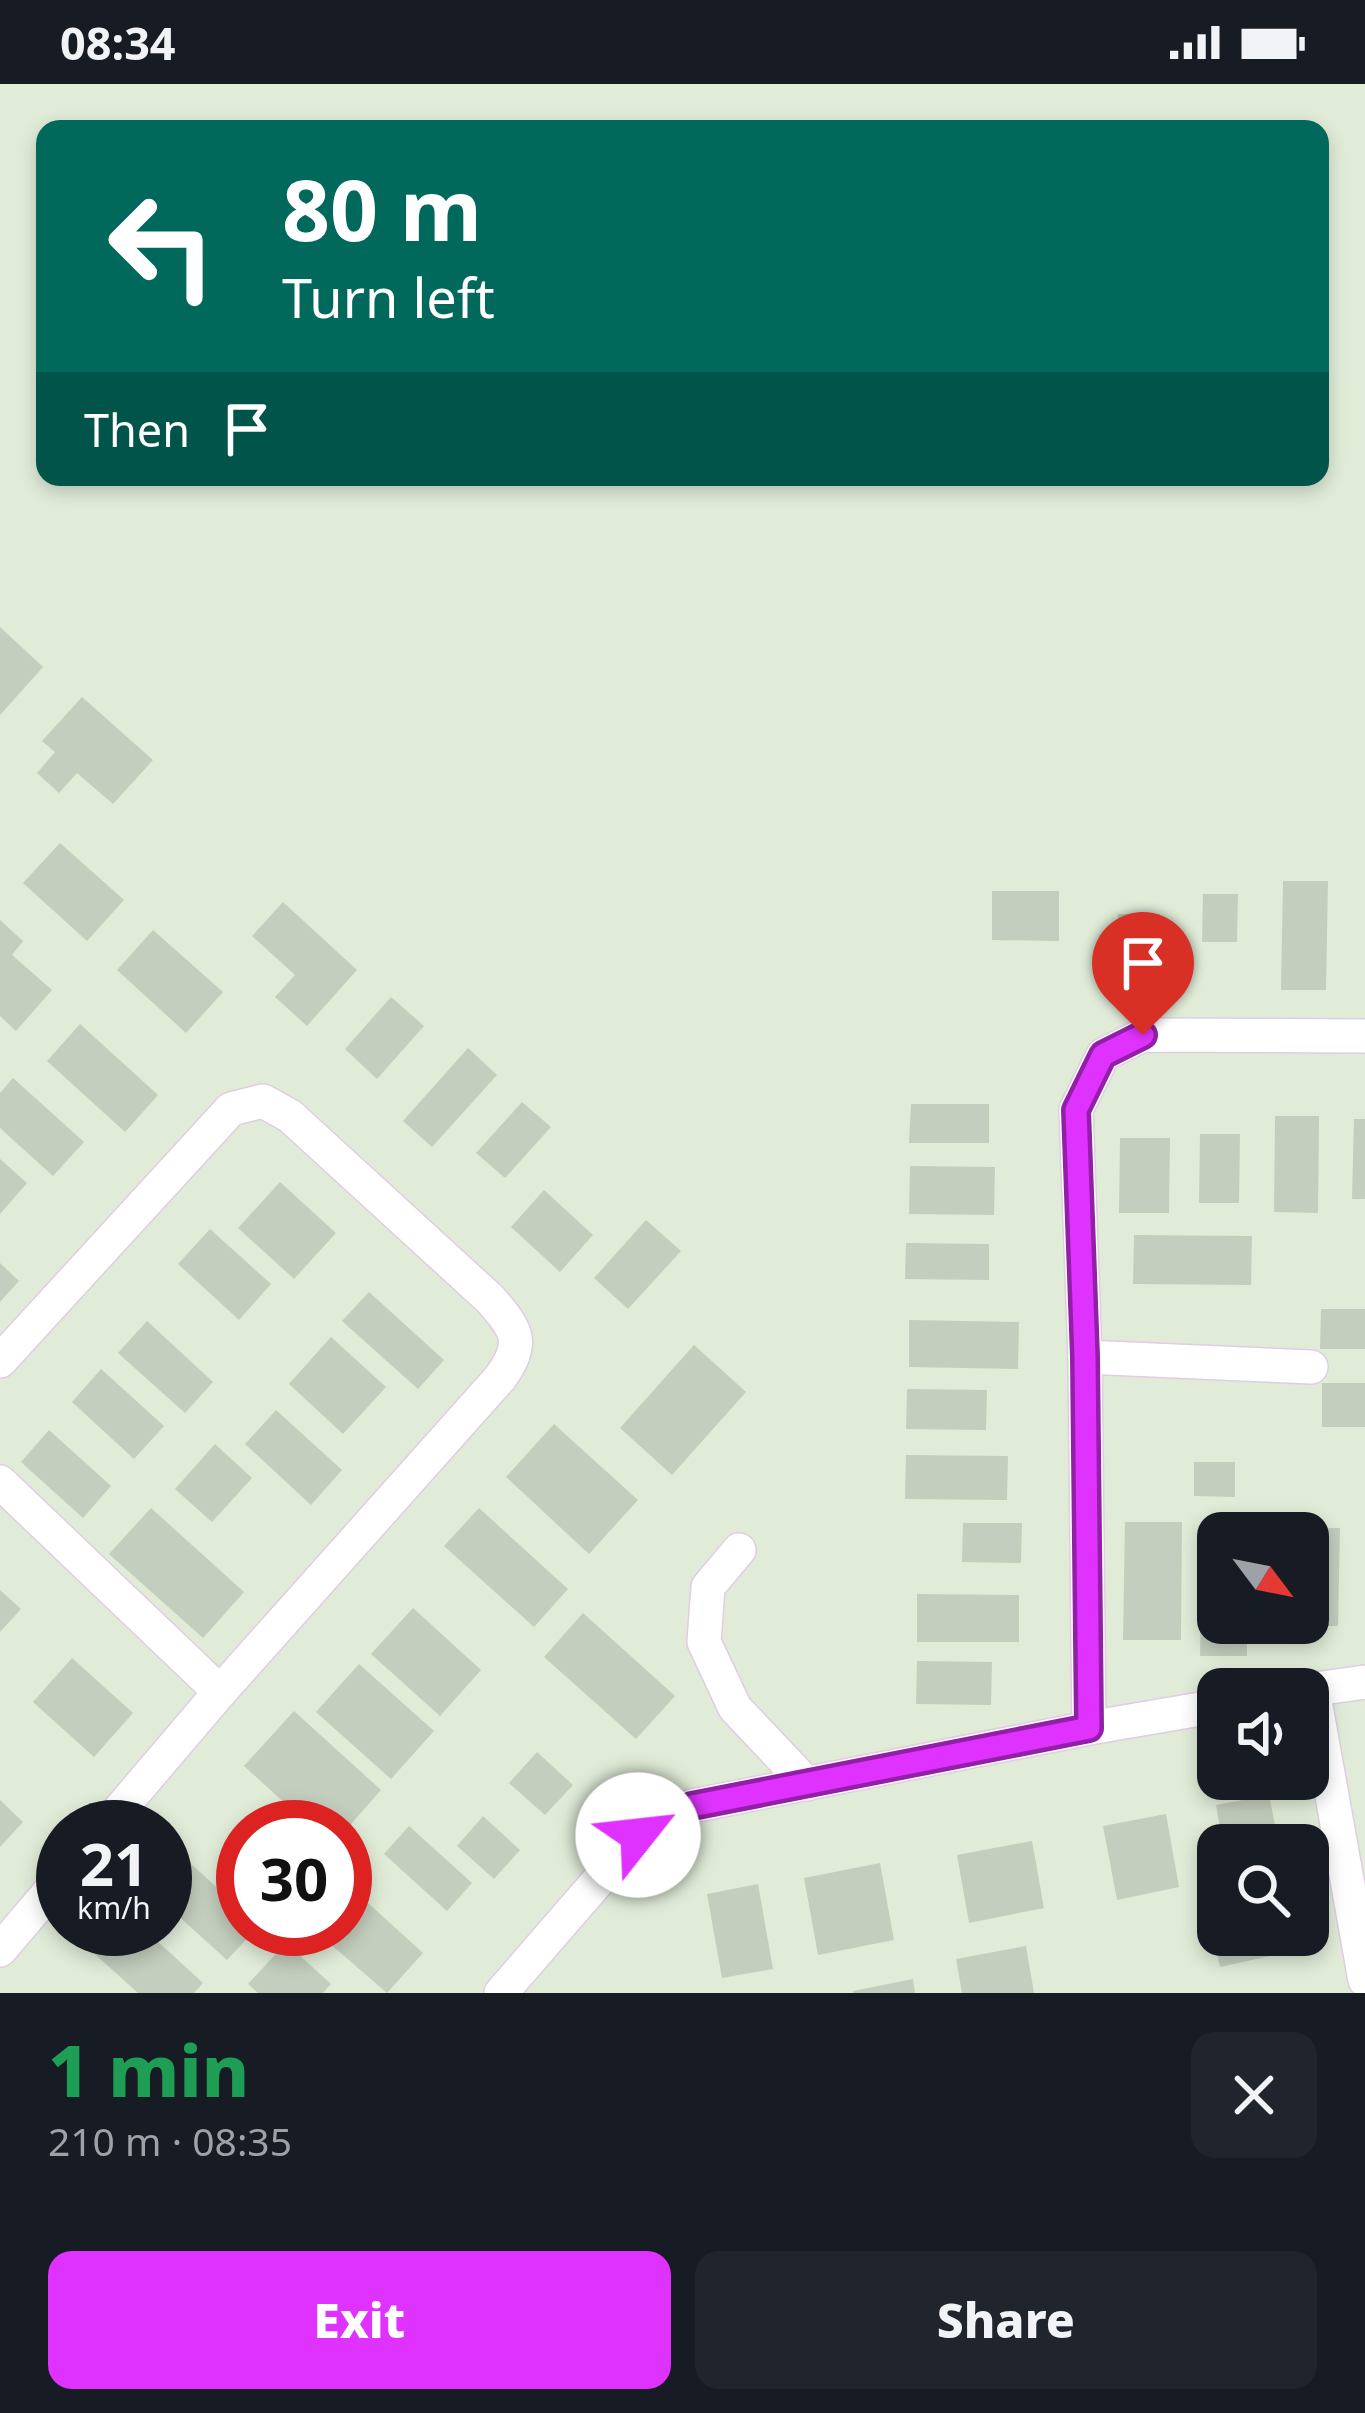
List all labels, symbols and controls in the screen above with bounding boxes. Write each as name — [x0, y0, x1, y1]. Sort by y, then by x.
text: 08:34 — [60, 12, 176, 73]
text: 80 m — [282, 151, 482, 266]
icon: left — [84, 168, 240, 324]
text: Turn left — [282, 260, 495, 334]
icon: arrive — [214, 396, 280, 462]
text: Then — [84, 399, 190, 460]
pin — [1092, 912, 1194, 1035]
icon: arrive — [1110, 930, 1176, 996]
north arrow — [1197, 1512, 1329, 1644]
map controls — [1197, 1512, 1329, 1956]
button: sound — [1197, 1668, 1329, 1800]
position arrow — [575, 1772, 701, 1898]
speed limit sign: 30 — [216, 1800, 372, 1956]
text: 21 — [80, 1822, 148, 1904]
button: search — [1197, 1824, 1329, 1956]
text: km/h — [77, 1887, 151, 1928]
text: 1 min — [48, 2020, 249, 2118]
button: close — [1191, 2032, 1317, 2158]
text: 210 m · 08:35 — [48, 2114, 292, 2167]
button: Exit — [48, 2251, 671, 2389]
button: Share — [695, 2251, 1317, 2389]

